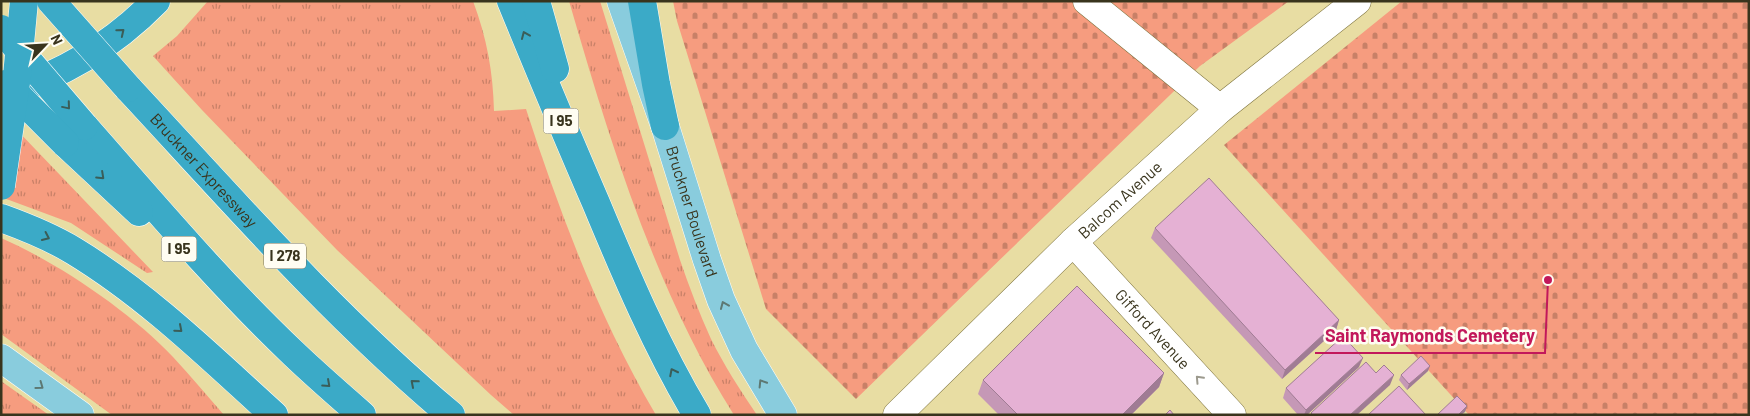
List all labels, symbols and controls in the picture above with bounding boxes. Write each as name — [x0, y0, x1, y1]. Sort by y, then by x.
north arrow — [20, 20, 70, 70]
one-way arrow — [115, 30, 124, 38]
text: N — [48, 31, 67, 47]
one-way arrow — [521, 31, 531, 40]
one-way arrow — [61, 100, 70, 109]
road number: I 95 — [544, 108, 578, 134]
street label: Bruckner Expressway — [147, 109, 262, 231]
street label: Bruckner Boulevard — [663, 143, 722, 279]
street label: Balcom Avenue — [1074, 157, 1165, 242]
one-way arrow — [95, 170, 104, 179]
one-way arrow — [41, 230, 50, 241]
road number: I 95 — [162, 236, 196, 262]
road number: I 278 — [264, 244, 306, 268]
street label: Gifford Avenue — [1112, 285, 1195, 372]
one-way arrow — [720, 302, 730, 310]
callout: Saint Raymonds Cemetery — [1315, 320, 1545, 353]
one-way arrow — [174, 323, 183, 332]
text: Saint Raymonds Cemetery — [1325, 324, 1535, 346]
one-way arrow — [669, 369, 679, 378]
one-way arrow — [1196, 375, 1205, 384]
one-way arrow — [322, 378, 331, 387]
one-way arrow — [759, 379, 769, 388]
one-way arrow — [35, 380, 44, 390]
one-way arrow — [411, 380, 420, 389]

